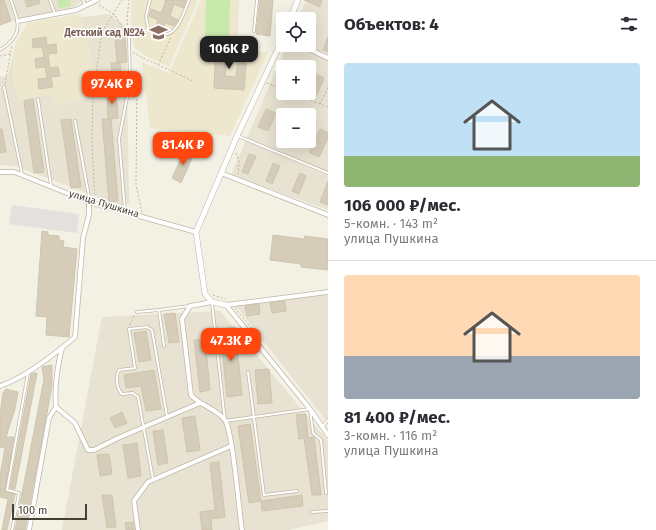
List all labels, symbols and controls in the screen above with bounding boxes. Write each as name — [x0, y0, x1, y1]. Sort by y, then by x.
map controls — [276, 12, 316, 148]
button: locate — [276, 12, 316, 52]
icon: filters — [618, 13, 640, 35]
text: Объектов: 4 — [344, 14, 439, 35]
school or university icon: Детский сад №24 — [148, 23, 168, 43]
place label: Детский сад №24 — [64, 27, 145, 39]
pin: 106K ₽ — [196, 36, 262, 70]
text: 106K ₽ — [209, 41, 249, 56]
button: + — [276, 60, 316, 100]
pin: 97.4K ₽ — [75, 71, 149, 105]
text: 97.4K ₽ — [91, 76, 133, 91]
icon: home — [456, 89, 528, 161]
button: − — [276, 108, 316, 148]
pin: 81.4K ₽ — [146, 132, 220, 166]
text: 81.4K ₽ — [162, 137, 204, 152]
street label: улица Пушкина — [67, 188, 141, 220]
text: 106 000 ₽/мес. — [344, 195, 461, 216]
text: 5-комн. · 143 m² — [344, 216, 438, 231]
text: улица Пушкина — [344, 231, 439, 246]
icon: home — [456, 301, 528, 373]
pin: 47.3K ₽ — [194, 328, 268, 362]
text: 47.3K ₽ — [210, 333, 252, 348]
text: 81 400 ₽/мес. — [344, 407, 450, 428]
text: 3-комн. · 116 m² — [344, 428, 437, 443]
text: улица Пушкина — [344, 443, 439, 458]
scale bar — [12, 502, 87, 521]
text: 100 m — [18, 504, 47, 517]

